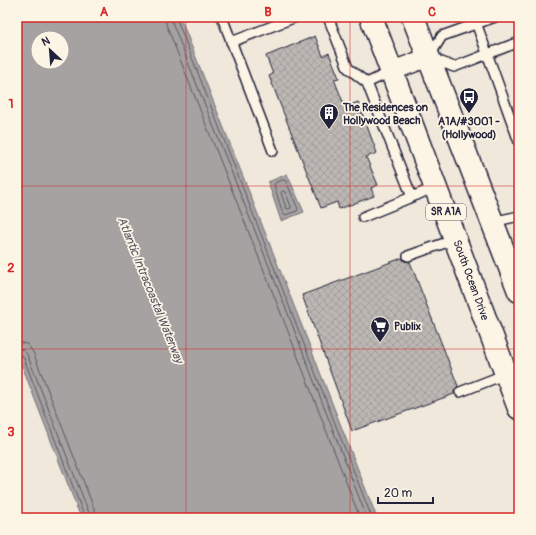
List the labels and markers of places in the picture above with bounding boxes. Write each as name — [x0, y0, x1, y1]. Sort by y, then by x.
bus stop icon: A1A/#3001 - (Hollywood) — [458, 86, 480, 114]
place label: The Residences on Hollywood Beach — [342, 101, 428, 127]
building icon: The Residences on Hollywood Beach — [318, 102, 340, 130]
place label: A1A/#3001 - (Hollywood) — [438, 115, 500, 141]
supermarket icon: Publix — [369, 315, 391, 343]
place label: Publix — [394, 320, 422, 333]

